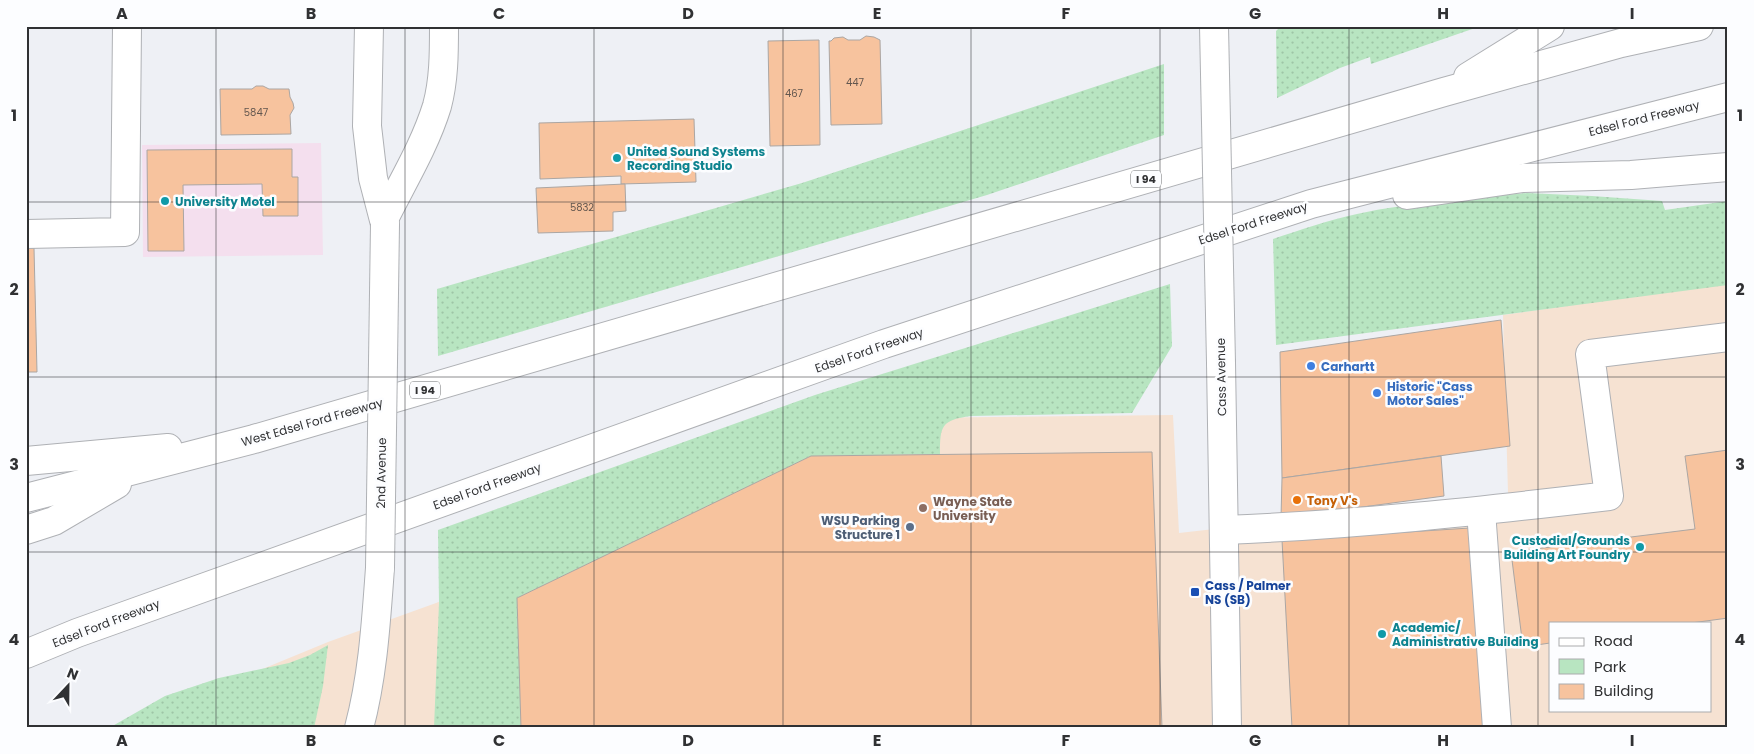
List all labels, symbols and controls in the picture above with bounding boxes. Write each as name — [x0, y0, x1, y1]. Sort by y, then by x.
text: A — [116, 2, 128, 25]
text: B — [306, 2, 316, 25]
text: C — [493, 2, 505, 25]
text: D — [682, 2, 694, 25]
text: E — [873, 2, 881, 25]
text: F — [1062, 2, 1071, 25]
text: G — [1249, 2, 1261, 25]
text: H — [1437, 2, 1449, 25]
text: I — [1630, 2, 1634, 25]
house number: 447 — [846, 75, 865, 90]
house number: 467 — [785, 86, 804, 101]
street label: Edsel Ford Freeway — [1587, 96, 1701, 140]
text: 1 — [11, 104, 17, 127]
text: 1 — [1737, 104, 1743, 127]
house number: 5847 — [244, 105, 269, 120]
place label: United Sound Systems Recording Studio — [627, 143, 766, 174]
marker: United Sound Systems Recording Studio — [611, 152, 623, 164]
road number: I 94 — [1131, 170, 1161, 188]
place label: University Motel — [175, 193, 275, 210]
marker: University Motel — [159, 195, 171, 207]
street label: Edsel Ford Freeway — [1196, 197, 1310, 249]
house number: 5832 — [570, 200, 594, 215]
text: 2 — [9, 278, 19, 301]
text: 2 — [1735, 278, 1745, 301]
street label: Edsel Ford Freeway — [812, 323, 926, 377]
street label: Cass Avenue — [1212, 338, 1230, 416]
place label: Carhartt — [1321, 358, 1375, 375]
marker: Carhartt — [1305, 360, 1317, 372]
place label: Historic "Cass Motor Sales" — [1387, 378, 1473, 409]
road number: I 94 — [410, 382, 440, 398]
marker: Historic "Cass Motor Sales" — [1371, 387, 1383, 399]
street label: West Edsel Ford Freeway — [239, 394, 385, 450]
street label: 2nd Avenue — [372, 437, 390, 509]
text: 3 — [9, 453, 19, 476]
text: 3 — [1735, 453, 1745, 476]
street label: Edsel Ford Freeway — [431, 458, 544, 513]
place label: Tony V's — [1307, 492, 1358, 509]
place label: Wayne State University — [933, 493, 1013, 524]
marker: Tony V's — [1291, 494, 1303, 506]
marker: Wayne State University — [917, 502, 929, 514]
place label: WSU Parking Structure 1 — [821, 512, 900, 543]
marker: WSU Parking Structure 1 — [904, 521, 916, 533]
place label: Custodial/Grounds Building Art Foundry — [1504, 532, 1630, 563]
marker: Custodial/Grounds Building Art Foundry — [1634, 541, 1646, 553]
place label: Cass / Palmer NS (SB) — [1205, 577, 1291, 608]
marker: Cass / Palmer NS (SB) — [1189, 586, 1201, 598]
street label: Edsel Ford Freeway — [50, 595, 162, 651]
place label: Academic/ Administrative Building — [1392, 619, 1539, 650]
legend — [1549, 622, 1712, 712]
text: 4 — [9, 628, 20, 651]
marker: Academic/ Administrative Building — [1376, 628, 1388, 640]
text: 4 — [1735, 628, 1746, 651]
text: Road — [1594, 630, 1633, 651]
text: Park — [1594, 656, 1626, 677]
north arrow — [42, 662, 92, 712]
text: N — [64, 663, 81, 685]
text: Building — [1594, 680, 1654, 701]
text: A — [116, 729, 128, 752]
text: B — [306, 729, 316, 752]
text: C — [493, 729, 505, 752]
text: D — [682, 729, 694, 752]
text: E — [873, 729, 881, 752]
text: F — [1062, 729, 1071, 752]
text: G — [1249, 729, 1261, 752]
text: H — [1437, 729, 1449, 752]
text: I — [1630, 729, 1634, 752]

